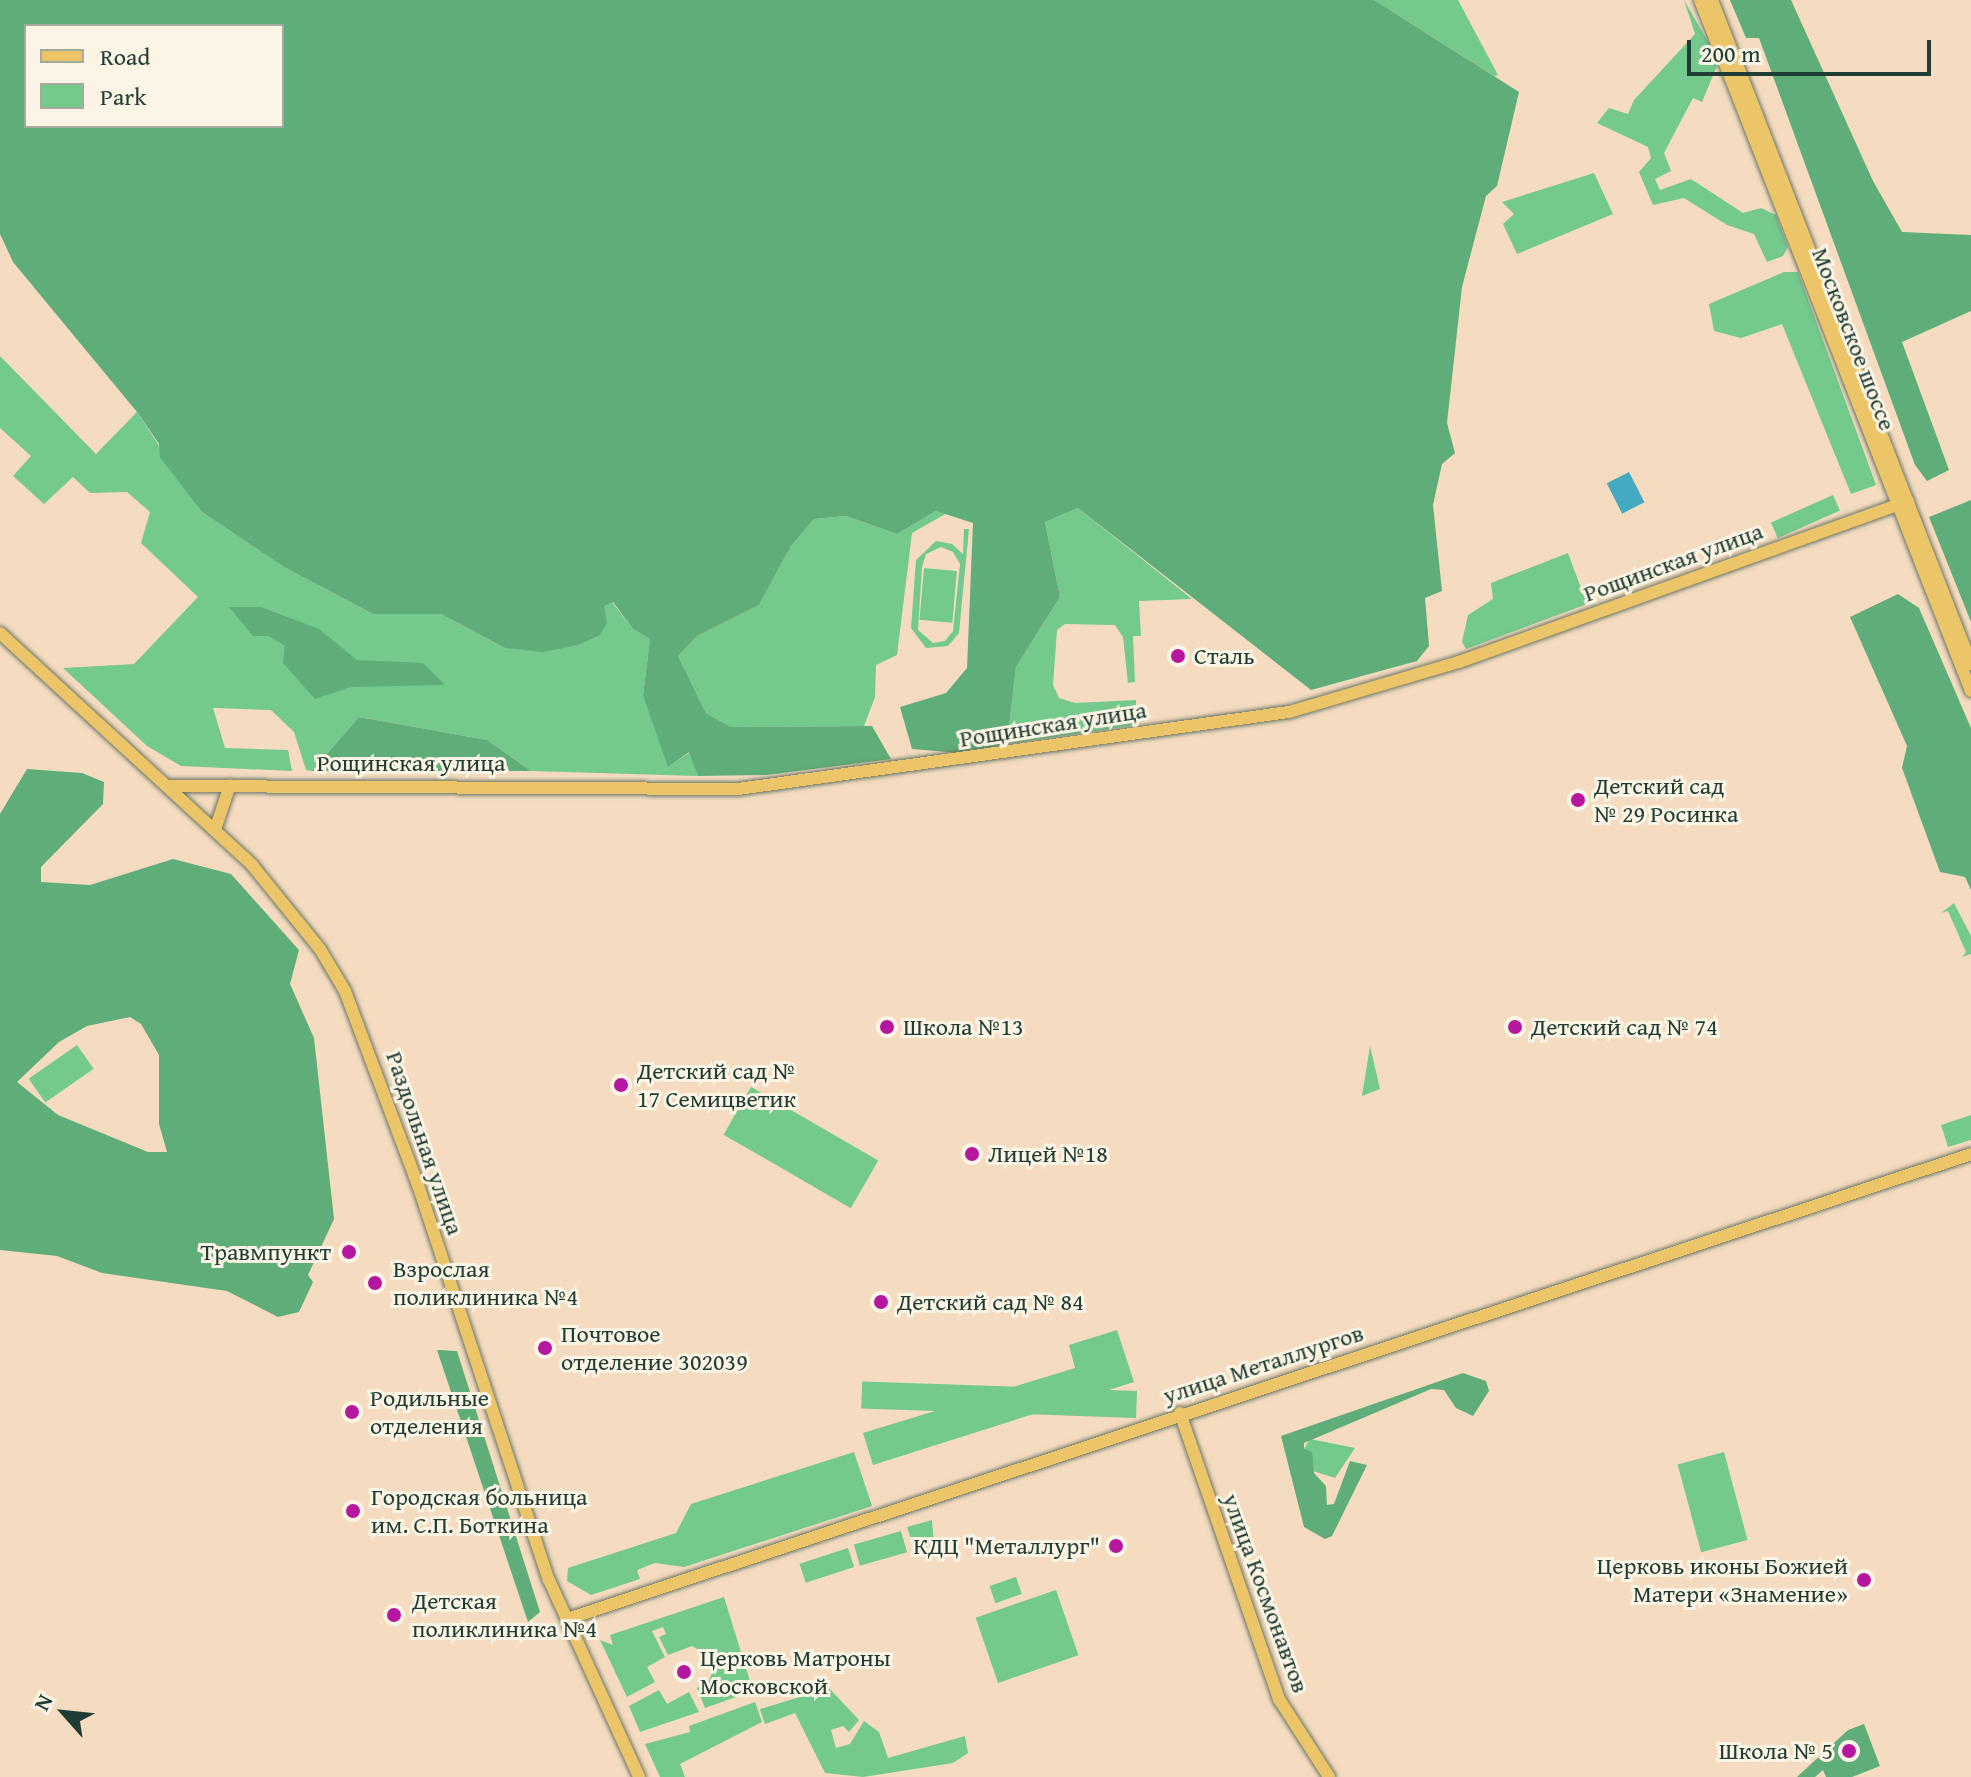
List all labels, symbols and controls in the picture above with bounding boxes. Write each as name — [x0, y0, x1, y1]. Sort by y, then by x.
legend — [24, 24, 284, 128]
scale bar — [1691, 24, 1935, 74]
text: 200 m — [1701, 36, 1761, 71]
text: Road — [100, 39, 150, 74]
text: Park — [100, 79, 146, 114]
street label: Московское шоссе — [1806, 244, 1902, 434]
street label: Рощинская улица — [1579, 516, 1767, 608]
place label: Сталь — [1194, 642, 1255, 670]
marker: Сталь — [1169, 647, 1187, 665]
street label: Рощинская улица — [958, 695, 1148, 753]
street label: Рощинская улица — [317, 749, 505, 777]
place label: Детский сад № 29 Росинка — [1594, 772, 1738, 828]
marker: Детский сад № 29 Росинка — [1569, 791, 1587, 809]
place label: Школа №13 — [903, 1013, 1024, 1041]
place label: Детский сад № 74 — [1531, 1013, 1718, 1041]
marker: Школа №13 — [878, 1018, 896, 1036]
marker: Детский сад № 74 — [1506, 1018, 1524, 1036]
street label: Раздольная улица — [380, 1047, 470, 1239]
place label: Детский сад № 17 Семицветик — [637, 1057, 796, 1113]
marker: Детский сад № 17 Семицветик — [612, 1076, 630, 1094]
place label: Лицей №18 — [988, 1140, 1108, 1168]
marker: Лицей №18 — [963, 1145, 981, 1163]
place label: Травмпункт — [200, 1238, 331, 1266]
marker: Травмпункт — [338, 1241, 360, 1263]
place label: Взрослая поликлиника №4 — [393, 1255, 578, 1311]
marker: Взрослая поликлиника №4 — [364, 1272, 386, 1294]
place label: Детский сад № 84 — [897, 1288, 1084, 1316]
marker: Детский сад № 84 — [872, 1293, 890, 1311]
street label: улица Металлургов — [1159, 1318, 1367, 1410]
place label: Почтовое отделение 302039 — [561, 1320, 748, 1376]
marker: Почтовое отделение 302039 — [536, 1339, 554, 1357]
place label: Родильные отделения — [370, 1384, 489, 1440]
marker: Родильные отделения — [341, 1401, 363, 1423]
place label: Городская больница им. С.П. Боткина — [371, 1483, 588, 1539]
street label: улица Космонавтов — [1217, 1490, 1315, 1696]
marker: Городская больница им. С.П. Боткина — [342, 1500, 364, 1522]
place label: КДЦ "Металлург" — [913, 1532, 1100, 1560]
marker: КДЦ "Металлург" — [1107, 1537, 1125, 1555]
place label: Церковь иконы Божией Матери «Знамение» — [1597, 1552, 1848, 1608]
marker: Церковь иконы Божией Матери «Знамение» — [1855, 1571, 1873, 1589]
place label: Детская поликлиника №4 — [412, 1587, 597, 1643]
marker: Детская поликлиника №4 — [383, 1604, 405, 1626]
place label: Церковь Матроны Московской — [700, 1644, 891, 1700]
marker: Церковь Матроны Московской — [675, 1663, 693, 1681]
north arrow — [24, 1673, 104, 1753]
text: N — [25, 1688, 60, 1716]
place label: Школа № 5 — [1719, 1737, 1833, 1765]
marker: Школа № 5 — [1840, 1742, 1858, 1760]

